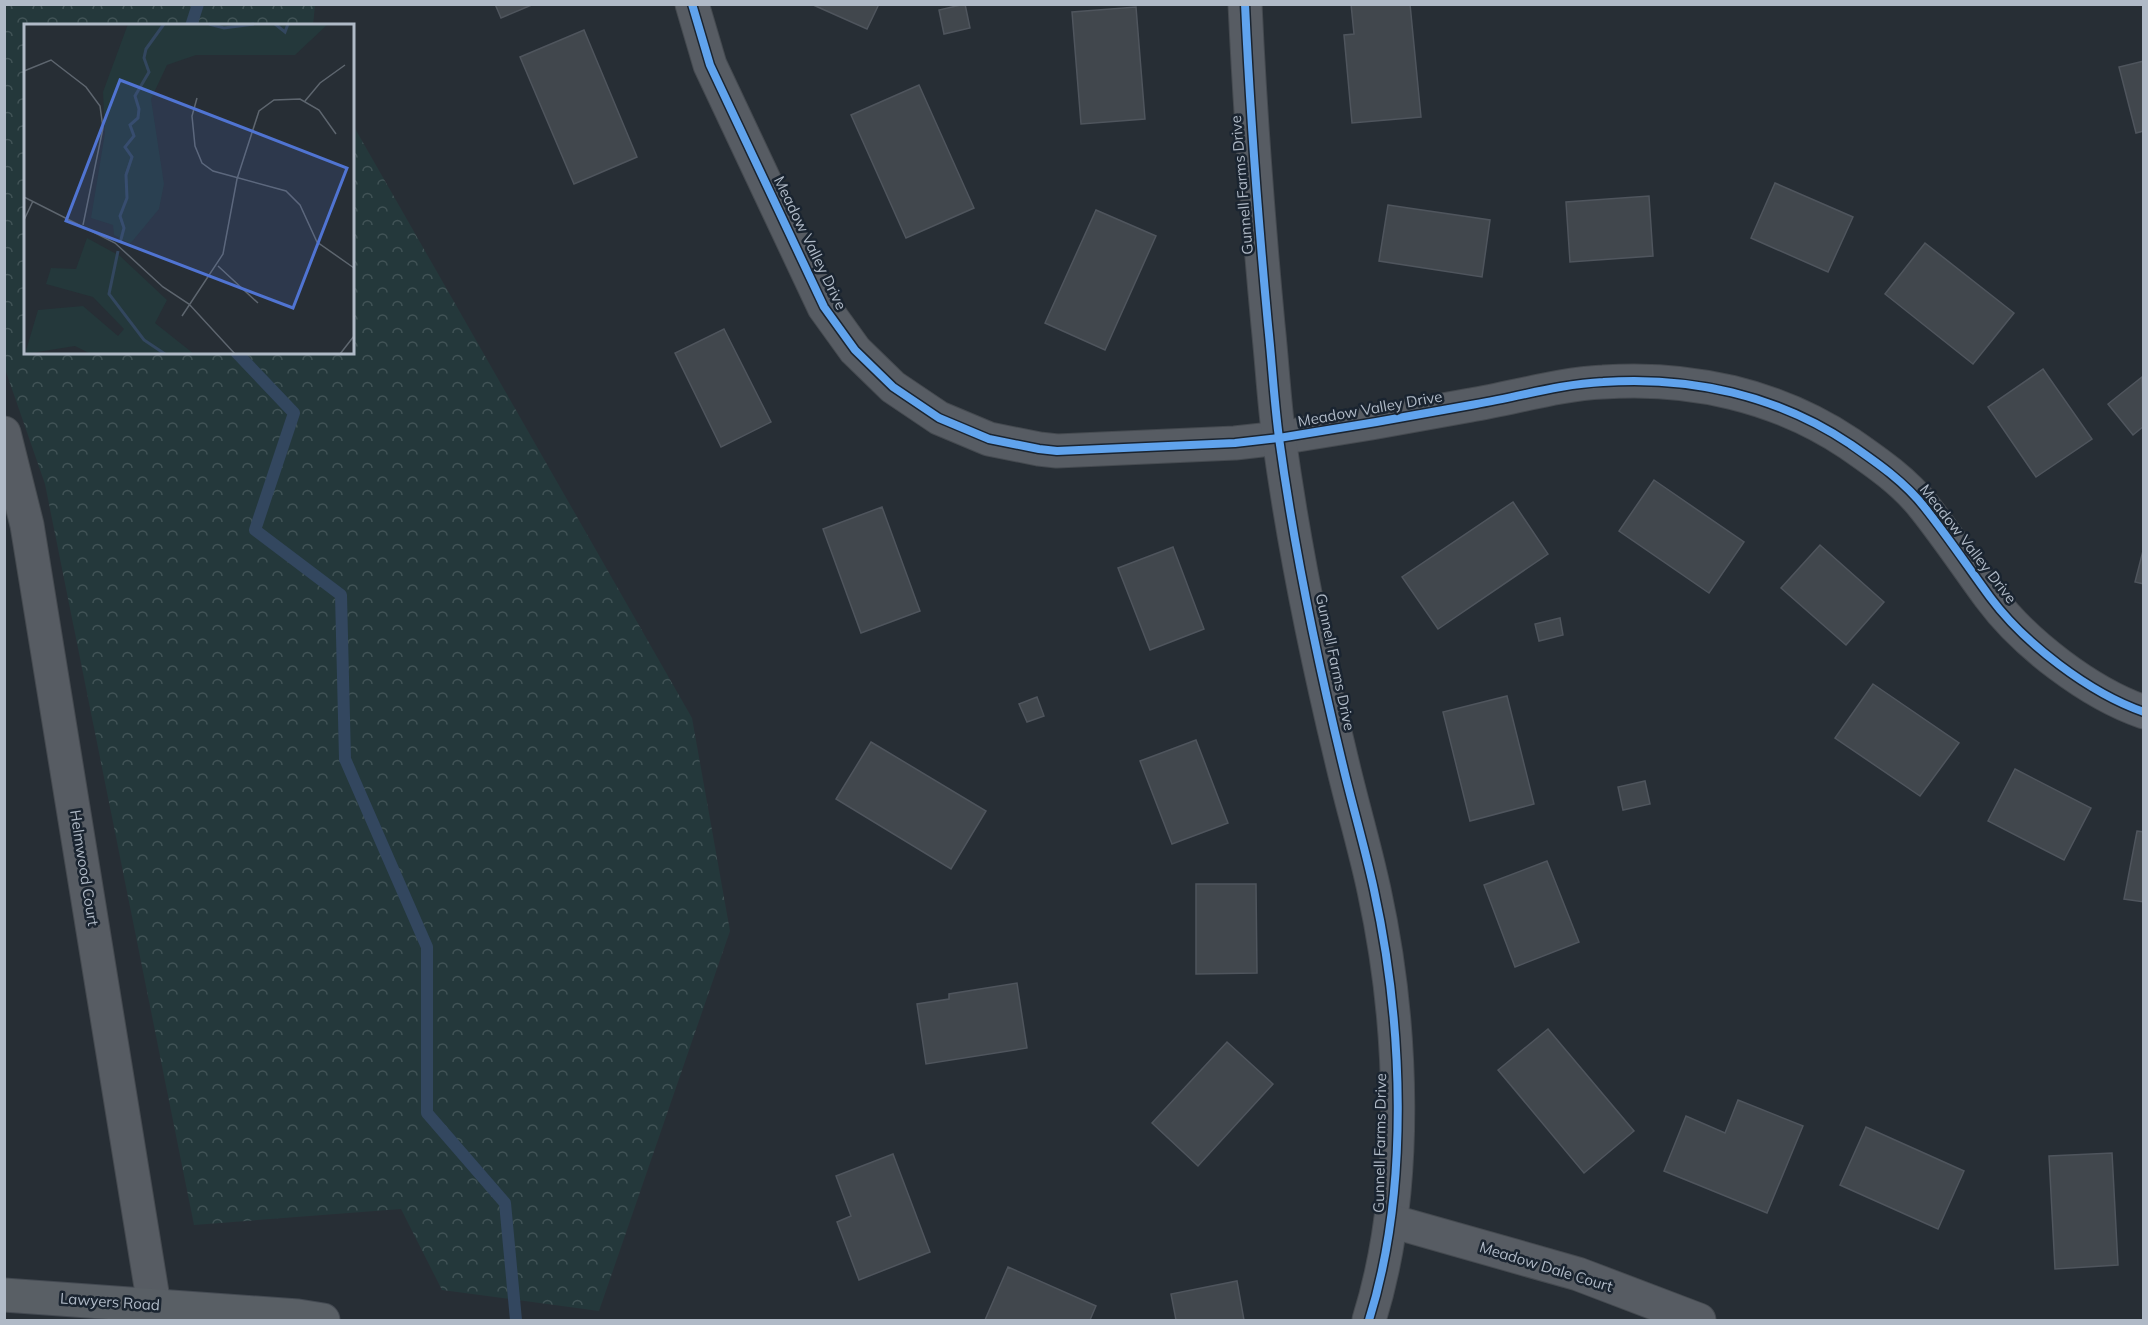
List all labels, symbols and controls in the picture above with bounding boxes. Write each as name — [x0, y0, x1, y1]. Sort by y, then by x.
inset map — [24, 24, 354, 354]
street label: Gunnell Farms Drive — [1226, 115, 1257, 255]
street label: Meadow Valley Drive — [770, 173, 851, 313]
street label: Meadow Valley Drive — [1296, 386, 1444, 431]
street label: Meadow Valley Drive — [1916, 480, 2021, 607]
street label: Gunnell Farms Drive — [1312, 592, 1359, 732]
street label: Helmwood Court — [66, 808, 103, 927]
street label: Gunnell Farms Drive — [1369, 1073, 1390, 1213]
street label: Meadow Dale Court — [1477, 1237, 1615, 1296]
street label: Lawyers Road — [60, 1289, 160, 1314]

